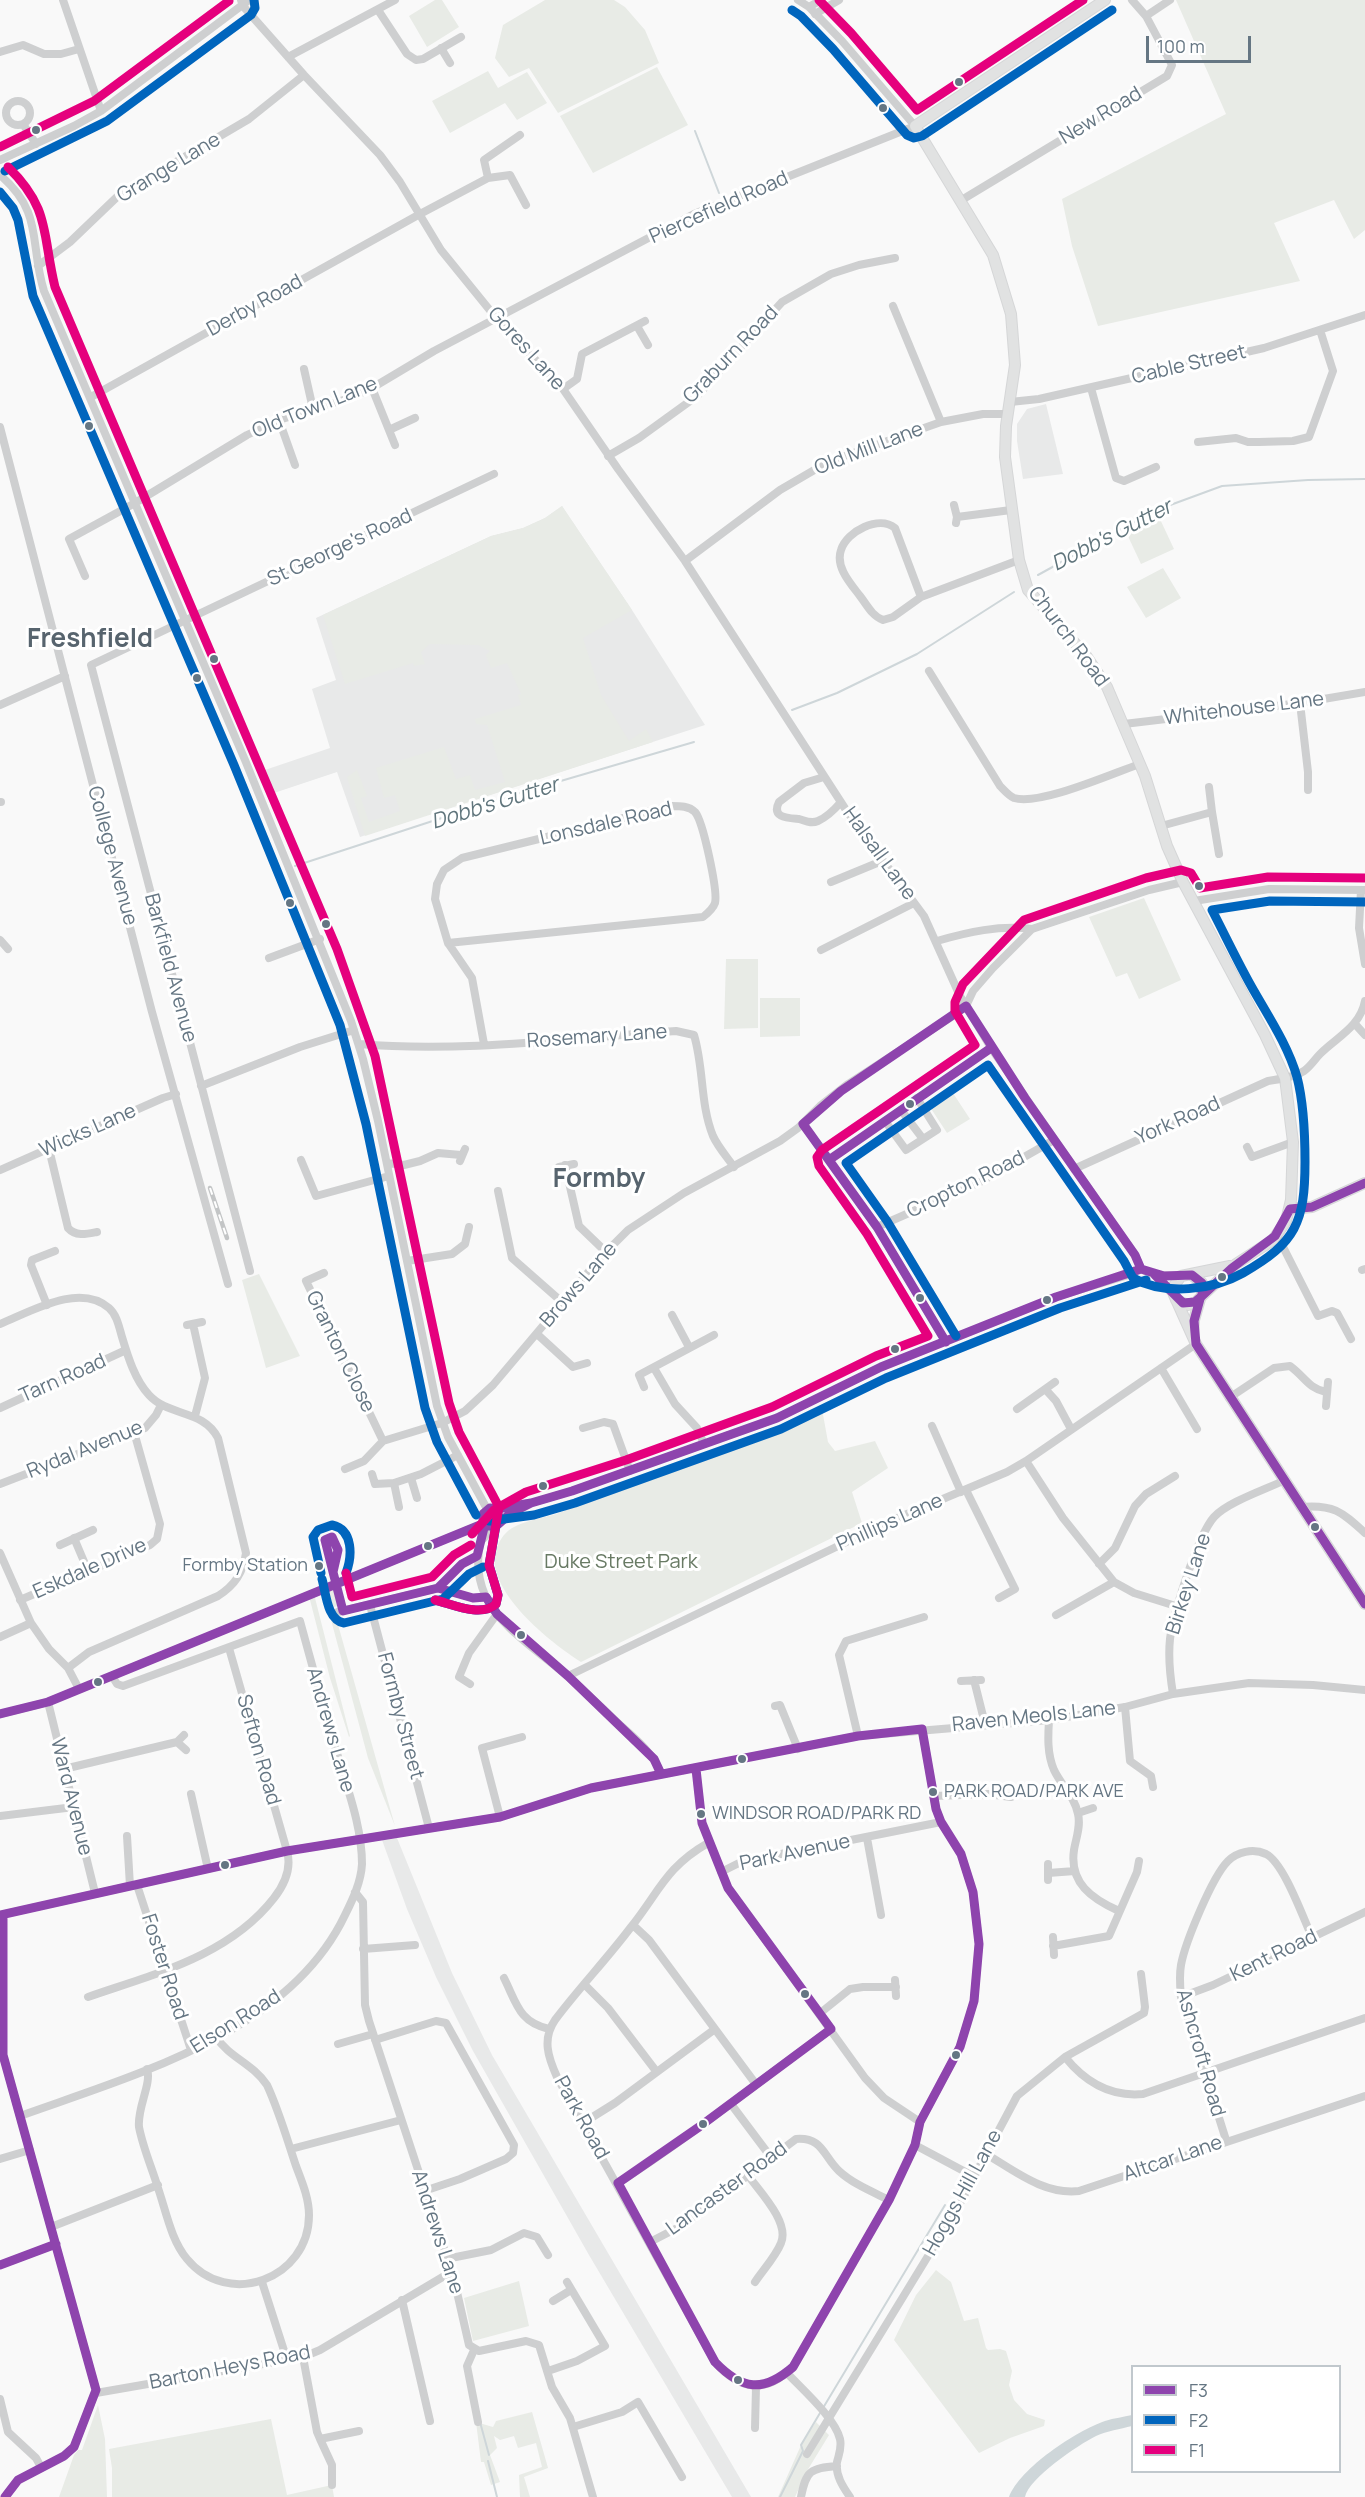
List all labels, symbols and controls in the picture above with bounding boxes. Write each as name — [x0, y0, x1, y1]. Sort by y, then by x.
scale bar — [1149, 24, 1254, 62]
text: 100 m — [1157, 34, 1205, 58]
unlabelled marker — [953, 76, 965, 88]
street label: New Road — [1056, 82, 1146, 150]
unlabelled marker — [877, 102, 889, 114]
unlabelled marker — [30, 124, 42, 136]
street label: Grange Lane — [113, 128, 225, 208]
street label: Piercefield Road — [646, 167, 792, 249]
street label: Derby Road — [203, 270, 307, 342]
street label: Graburn Road — [679, 301, 783, 409]
street label: Gores Lane — [482, 302, 570, 396]
street label: Cable Street — [1130, 340, 1248, 390]
street label: Old Town Lane — [249, 372, 381, 444]
street label: Old Mill Lane — [811, 417, 927, 481]
unlabelled marker — [83, 420, 95, 432]
water label: Dobb's Gutter — [1048, 495, 1176, 577]
street label: St George's Road — [264, 504, 416, 592]
street label: Church Road — [1022, 582, 1114, 692]
district label: Freshfield — [27, 624, 153, 656]
unlabelled marker — [208, 653, 220, 665]
unlabelled marker — [191, 672, 203, 684]
street label: Whitehouse Lane — [1163, 687, 1325, 731]
water label: Dobb's Gutter — [428, 773, 562, 835]
street label: College Avenue — [82, 784, 142, 928]
street label: Lonsdale Road — [537, 797, 675, 851]
street label: Halsall Lane — [837, 803, 921, 905]
unlabelled marker — [1193, 880, 1205, 892]
street label: Barkfield Avenue — [139, 891, 201, 1045]
unlabelled marker — [284, 897, 296, 909]
unlabelled marker — [320, 918, 332, 930]
street label: Rosemary Lane — [526, 1020, 668, 1054]
street label: York Road — [1132, 1092, 1224, 1150]
unlabelled marker — [904, 1098, 916, 1110]
street label: Wicks Lane — [36, 1099, 140, 1163]
street label: Cropton Road — [903, 1146, 1029, 1224]
district label: Formby — [553, 1164, 645, 1196]
street label: Brows Lane — [536, 1238, 622, 1332]
unlabelled marker — [1216, 1271, 1228, 1283]
street label: Granton Close — [300, 1287, 380, 1417]
unlabelled marker — [914, 1292, 926, 1304]
unlabelled marker — [1041, 1294, 1053, 1306]
unlabelled marker — [889, 1343, 901, 1355]
street label: Tarn Road — [16, 1349, 110, 1409]
street label: Rydal Avenue — [24, 1416, 146, 1484]
unlabelled marker — [537, 1480, 549, 1492]
street label: Phillips Lane — [833, 1489, 947, 1557]
unlabelled marker — [1309, 1521, 1321, 1533]
street label: Birkey Lane — [1161, 1530, 1217, 1638]
street label: Eskdale Drive — [30, 1533, 150, 1605]
unlabelled marker — [422, 1540, 434, 1552]
park label: Duke Street Park — [544, 1550, 698, 1574]
place label: Formby Station — [182, 1555, 308, 1577]
marker: Formby Station — [313, 1560, 325, 1572]
unlabelled marker — [515, 1629, 527, 1641]
street label: Formby Street — [372, 1650, 428, 1782]
street label: Andrews Lane — [301, 1665, 359, 1795]
unlabelled marker — [92, 1676, 104, 1688]
street label: Sefton Road — [231, 1692, 285, 1808]
street label: Raven Meols Lane — [951, 1696, 1117, 1738]
street label: Ward Avenue — [45, 1736, 97, 1858]
unlabelled marker — [736, 1753, 748, 1765]
place label: PARK ROAD/PARK AVE — [944, 1781, 1124, 1803]
marker: PARK ROAD/PARK AVE — [927, 1786, 939, 1798]
place label: WINDSOR ROAD/PARK RD — [712, 1803, 921, 1825]
marker: WINDSOR ROAD/PARK RD — [695, 1808, 707, 1820]
street label: Park Avenue — [738, 1830, 852, 1876]
unlabelled marker — [219, 1859, 231, 1871]
street label: Foster Road — [136, 1911, 192, 2023]
street label: Kent Road — [1227, 1925, 1321, 1987]
street label: Elson Road — [187, 1985, 285, 2059]
street label: Ashcroft Road — [1170, 1987, 1230, 2119]
unlabelled marker — [799, 1988, 811, 2000]
unlabelled marker — [950, 2049, 962, 2061]
street label: Park Road — [548, 2072, 614, 2164]
unlabelled marker — [697, 2118, 709, 2130]
street label: Hoggs Hill Lane — [919, 2126, 1007, 2260]
street label: Altcar Lane — [1120, 2131, 1226, 2187]
street label: Lancaster Road — [662, 2137, 792, 2241]
street label: Andrews Lane — [406, 2167, 468, 2297]
street label: Barton Heys Road — [147, 2341, 313, 2395]
legend — [1131, 2365, 1341, 2473]
unlabelled marker — [732, 2374, 744, 2386]
text: F3 — [1189, 2378, 1208, 2402]
text: F2 — [1189, 2408, 1208, 2432]
text: F1 — [1189, 2438, 1205, 2462]

